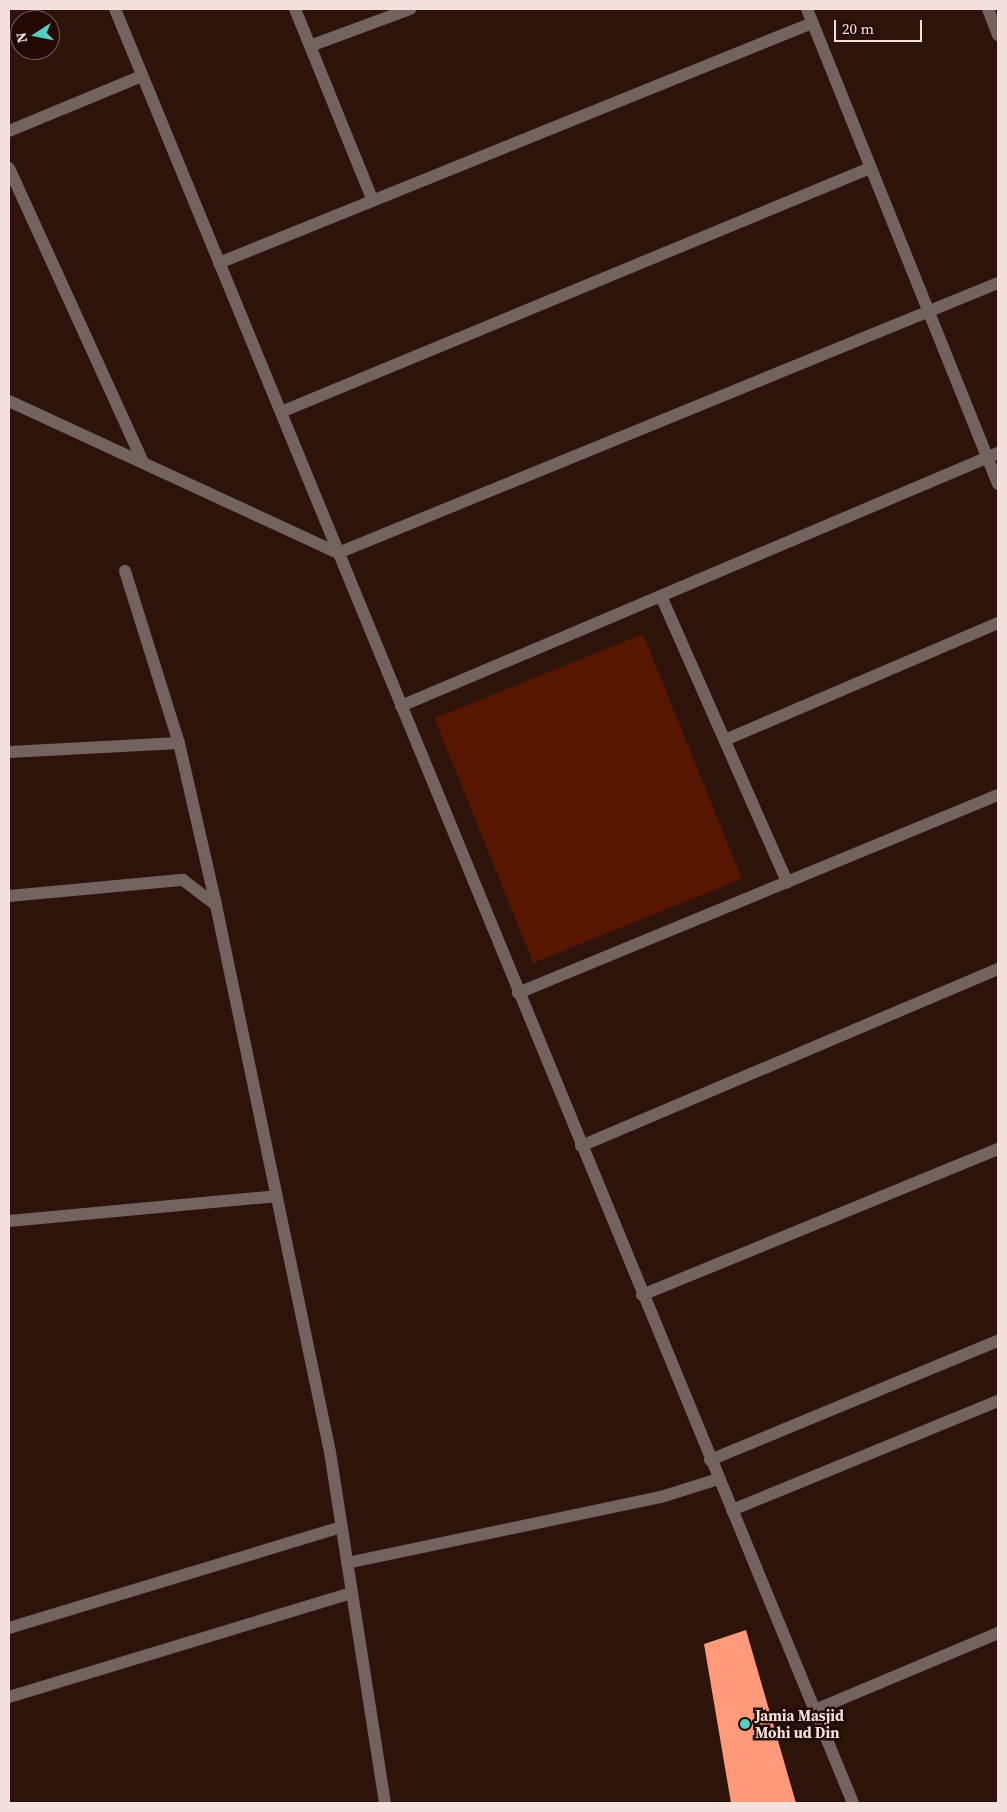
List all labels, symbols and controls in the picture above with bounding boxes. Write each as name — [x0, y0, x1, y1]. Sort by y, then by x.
north arrow — [10, 10, 60, 60]
scale bar — [837, 10, 924, 42]
text: 20 m — [842, 18, 874, 39]
text: N — [10, 31, 32, 45]
place label: Jamia Masjid Mohi ud Din — [755, 1706, 844, 1741]
marker: Jamia Masjid Mohi ud Din — [739, 1718, 751, 1730]

